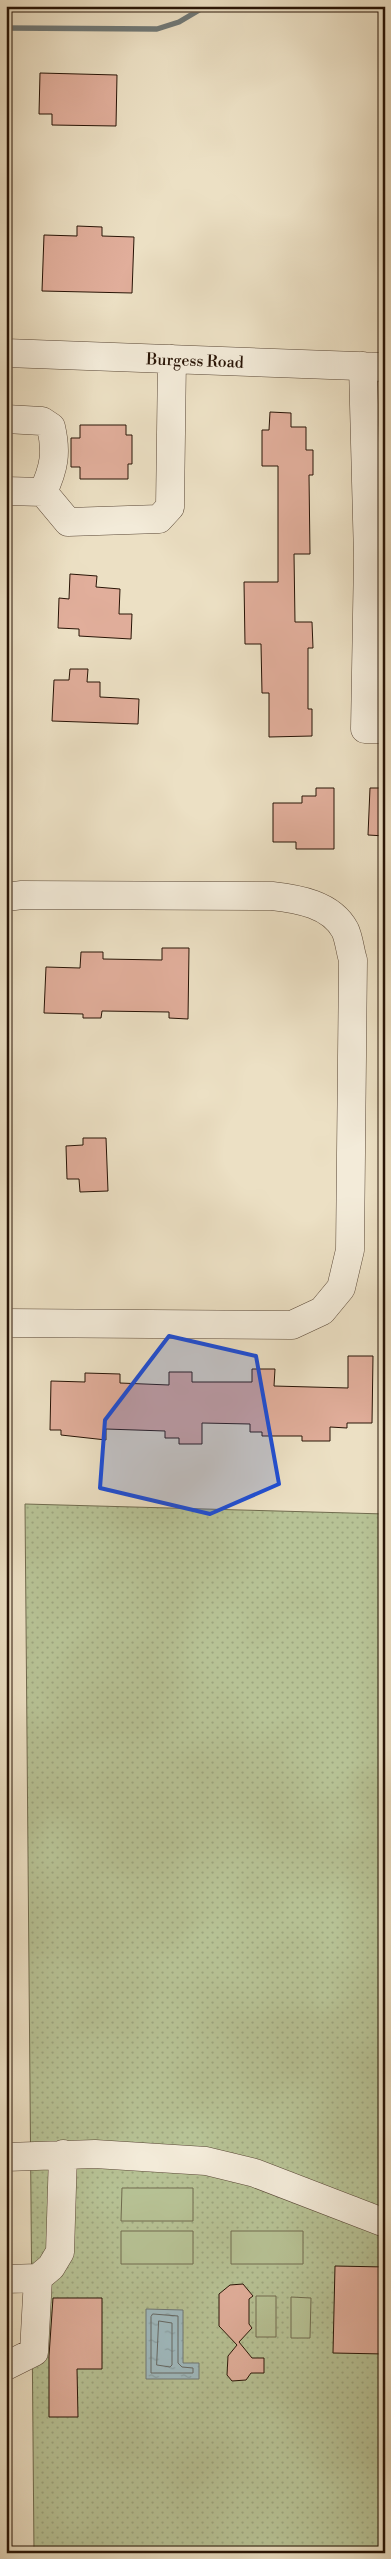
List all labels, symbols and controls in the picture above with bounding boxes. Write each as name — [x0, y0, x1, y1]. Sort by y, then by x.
street label: Burgess Road — [145, 349, 244, 373]

